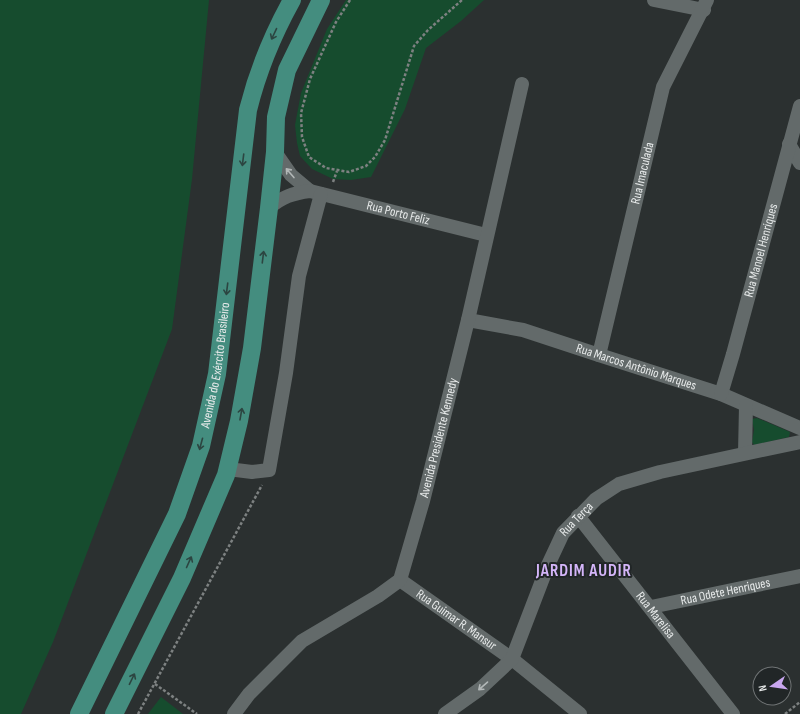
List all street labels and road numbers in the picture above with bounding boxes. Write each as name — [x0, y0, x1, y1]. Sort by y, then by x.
street label: Rua Imaculada — [627, 141, 658, 206]
street label: Rua Porto Feliz — [365, 197, 432, 229]
street label: Rua Manoel Henriques — [741, 202, 781, 299]
street label: Avenida do Exército Brasileiro — [197, 302, 233, 431]
street label: Rua Marcos Antônio Marques — [574, 340, 699, 394]
street label: Avenida Presidente Kennedy — [416, 376, 461, 500]
street label: Rua Terça — [556, 499, 597, 540]
street label: Rua Odete Henriques — [679, 574, 772, 609]
street label: Rua Guimar R. Mansur — [413, 586, 500, 654]
street label: Rua Marelisa — [632, 589, 679, 642]

